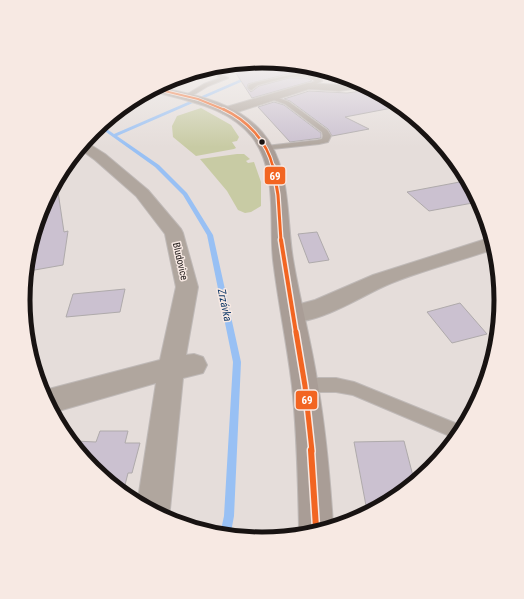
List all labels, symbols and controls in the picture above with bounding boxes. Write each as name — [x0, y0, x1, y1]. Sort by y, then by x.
unlabelled marker — [257, 137, 267, 147]
line badge: 69 — [264, 166, 286, 185]
text: 69 — [269, 170, 281, 183]
street label: Bludovice — [171, 241, 190, 281]
water label: Zrzávka — [215, 287, 234, 323]
line badge: 69 — [295, 390, 318, 410]
text: 69 — [301, 394, 313, 407]

